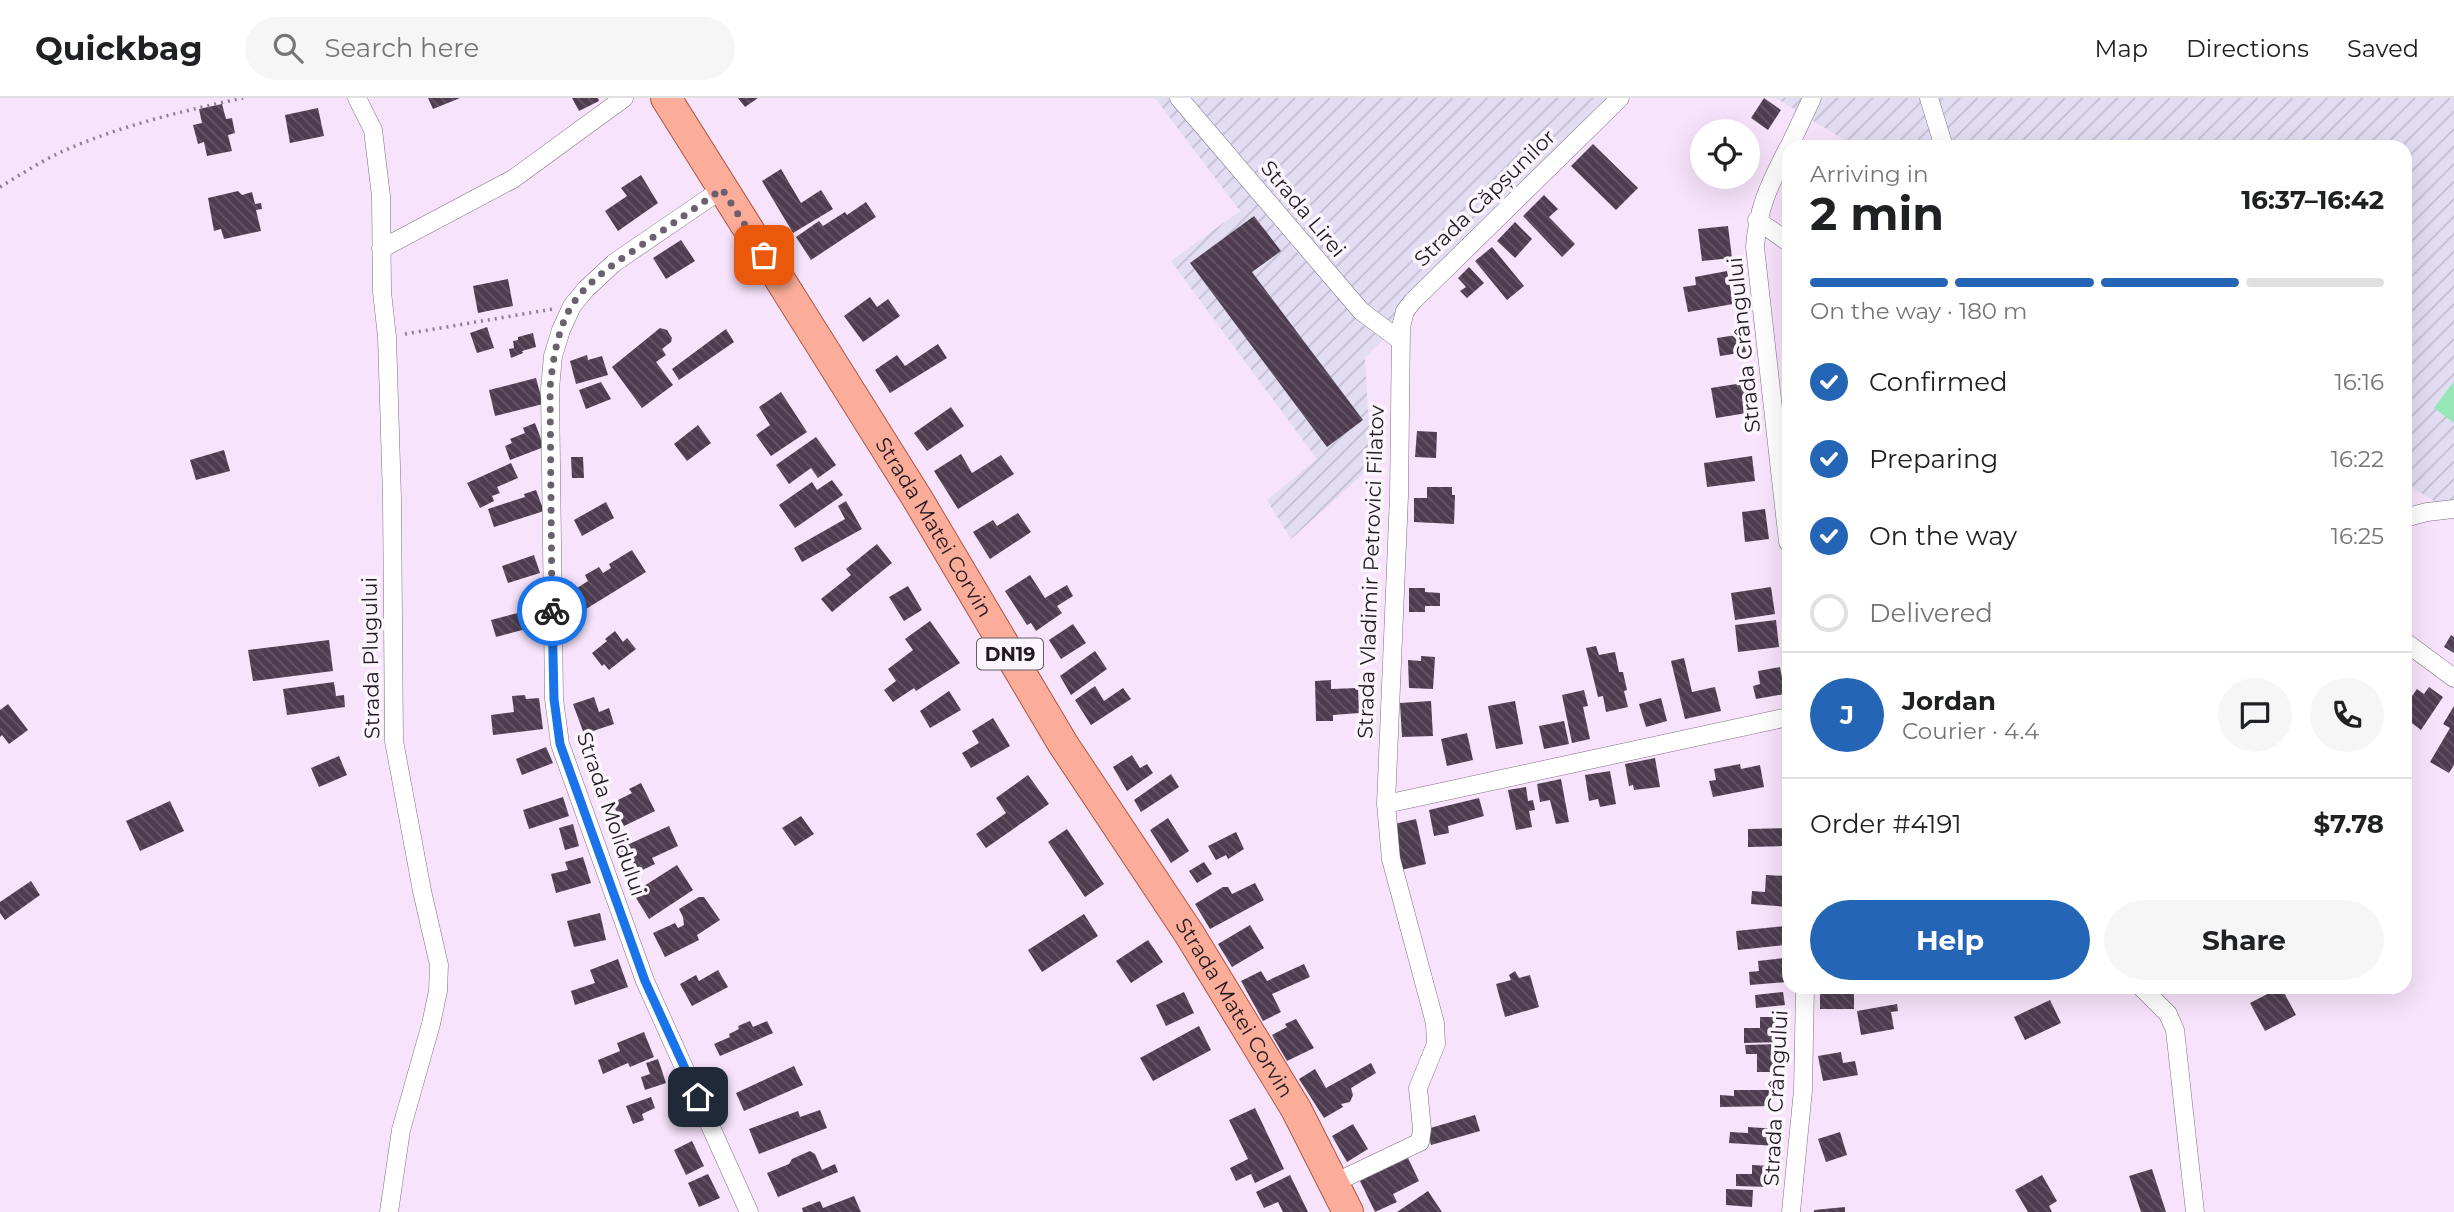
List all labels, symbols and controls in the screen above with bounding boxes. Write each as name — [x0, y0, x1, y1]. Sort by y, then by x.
search box — [245, 17, 735, 80]
text: Quickbag — [35, 28, 203, 68]
icon: search — [269, 29, 307, 67]
text: Search here — [325, 32, 479, 64]
text: Map — [2095, 34, 2148, 63]
text: Directions — [2186, 34, 2309, 63]
text: Saved — [2347, 34, 2419, 63]
map controls — [1690, 119, 1760, 189]
button: locate — [1690, 119, 1760, 189]
street label: Strada Căpșunilor — [1409, 124, 1561, 272]
street label: Strada Lirei — [1256, 155, 1351, 262]
text: Arriving in — [1810, 160, 1929, 188]
text: 16:37–16:42 — [2241, 184, 2384, 216]
text: 2 min — [1810, 185, 1944, 242]
pin — [734, 225, 794, 285]
icon: bag — [745, 236, 783, 274]
street label: Strada Crângului — [1722, 256, 1765, 434]
text: On the way · 180 m — [1810, 297, 2028, 325]
icon: check — [1810, 363, 1848, 401]
text: Confirmed — [1869, 366, 2008, 398]
text: 16:16 — [2335, 368, 2384, 396]
street label: Strada Vladimir Petrovici Filatov — [1352, 404, 1389, 739]
street label: Strada Matei Corvin — [870, 433, 998, 622]
icon: check — [1810, 440, 1848, 478]
text: Preparing — [1869, 443, 1998, 475]
text: 16:22 — [2331, 445, 2384, 473]
icon: check — [1810, 517, 1848, 555]
text: On the way — [1869, 520, 2017, 552]
text: 16:25 — [2331, 522, 2384, 550]
courier — [517, 576, 587, 646]
street label: Strada Plugului — [357, 577, 384, 739]
icon: bike — [533, 592, 571, 630]
text: Delivered — [1869, 597, 1993, 629]
road number: DN19 — [977, 638, 1043, 670]
button: chat — [2218, 678, 2292, 752]
button: phone — [2310, 678, 2384, 752]
text: Jordan — [1902, 685, 1996, 717]
text: J — [1840, 699, 1854, 731]
text: Courier · 4.4 — [1902, 717, 2039, 745]
street label: Strada Molidului — [572, 729, 651, 899]
text: Order #4191 — [1810, 808, 1962, 840]
text: $7.78 — [2314, 808, 2384, 840]
button: Help — [1810, 900, 2090, 980]
button: Share — [2104, 900, 2384, 980]
street label: Strada Matei Corvin — [1170, 913, 1299, 1102]
street label: Strada Crângului — [1758, 1009, 1793, 1187]
pin — [668, 1067, 728, 1127]
icon: home — [679, 1078, 717, 1116]

